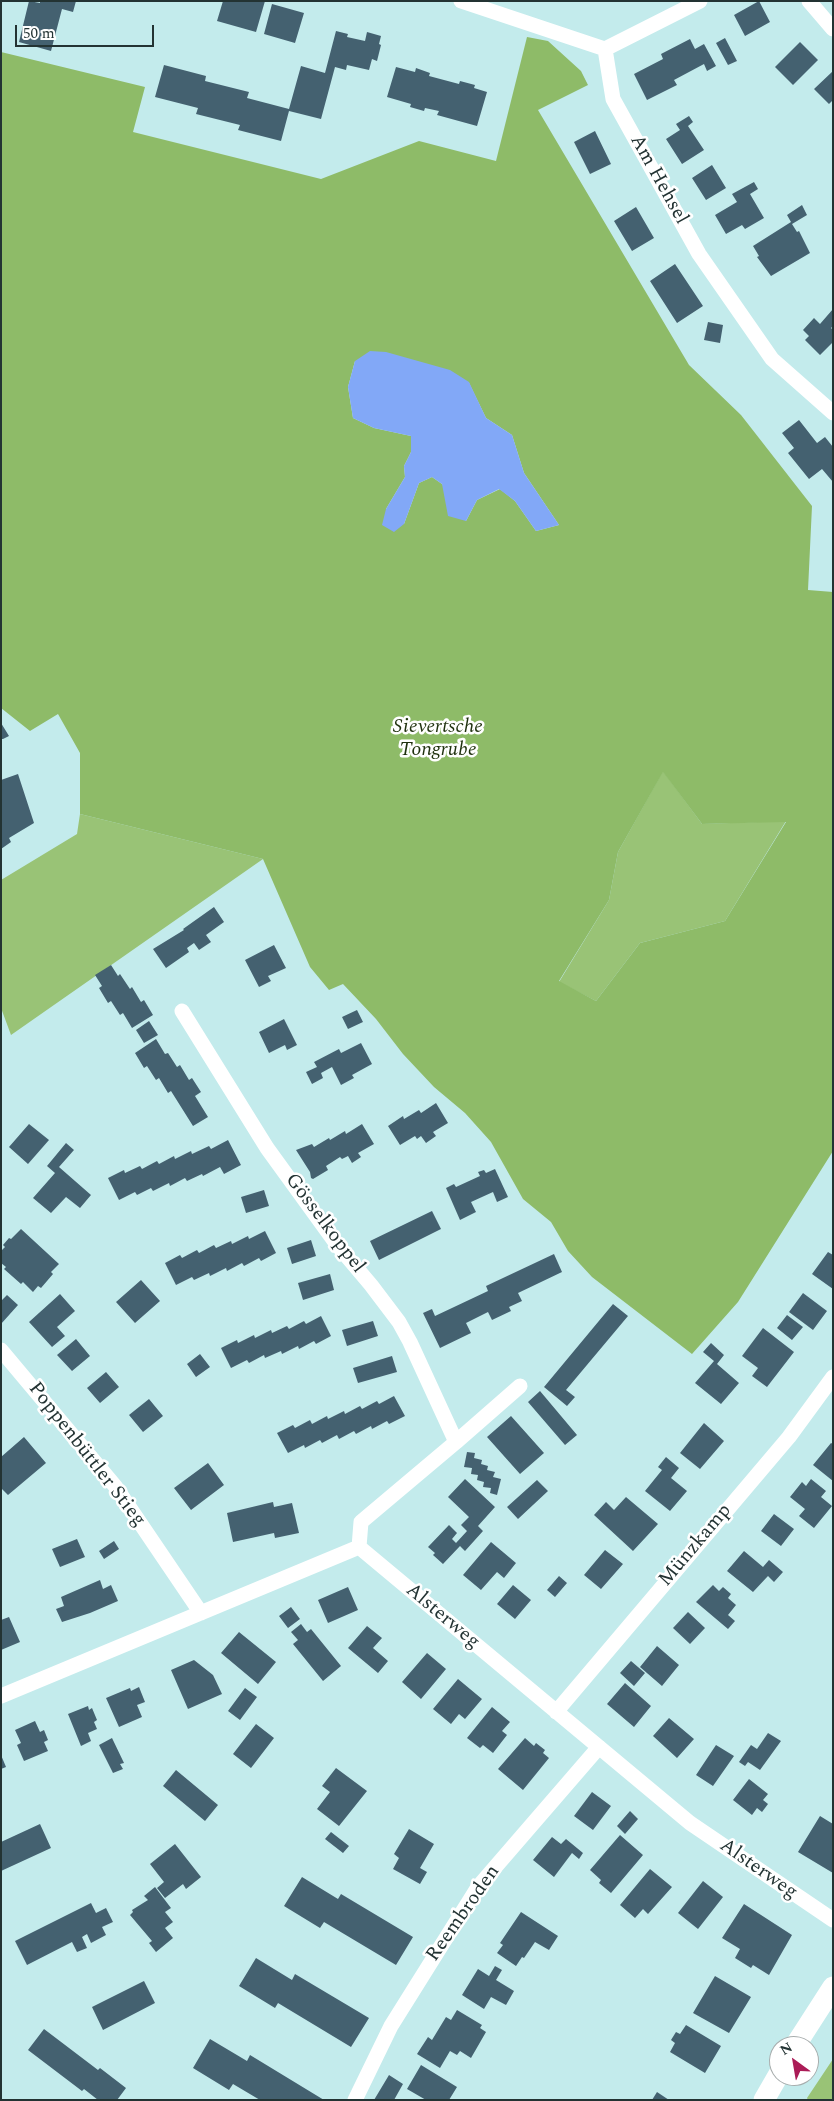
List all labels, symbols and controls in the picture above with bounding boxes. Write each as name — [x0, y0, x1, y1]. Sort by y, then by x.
scale bar — [18, 15, 156, 47]
text: 50 m — [23, 22, 55, 45]
street label: Am Hehsel — [624, 131, 692, 229]
park label: Sievertsche Tongrube — [393, 716, 483, 763]
street label: Gösselkoppel — [279, 1169, 369, 1279]
street label: Poppenbüttler Stieg — [22, 1378, 150, 1532]
street label: Münzkamp — [654, 1500, 738, 1592]
street label: Alsterweg — [400, 1579, 484, 1655]
street label: Alsterweg — [714, 1835, 802, 1905]
street label: Reembroden — [422, 1861, 506, 1967]
north arrow — [769, 2036, 819, 2086]
text: N — [776, 2037, 797, 2061]

